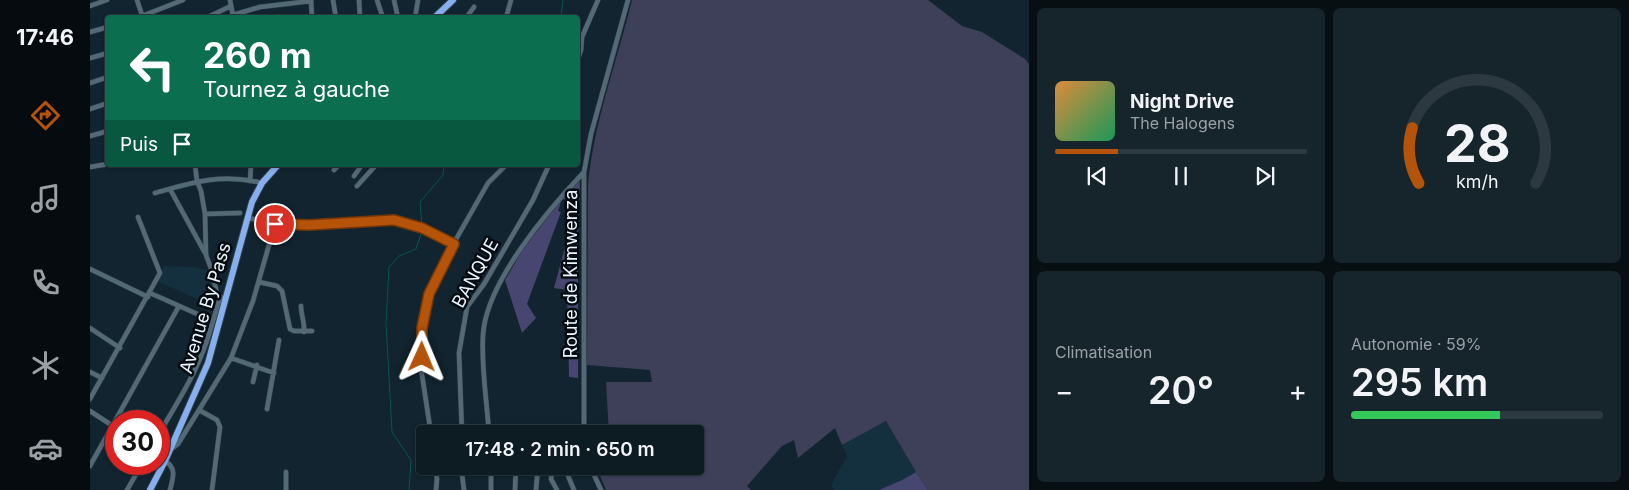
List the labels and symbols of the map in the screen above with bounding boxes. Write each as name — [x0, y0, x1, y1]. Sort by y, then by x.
street label: Route de Kimwenza — [560, 190, 581, 358]
pin — [254, 203, 296, 245]
street label: BANQUE — [447, 235, 503, 311]
street label: Avenue By Pass — [175, 240, 235, 376]
position arrow — [395, 330, 447, 382]
speed limit sign: 30 — [105, 410, 170, 475]

